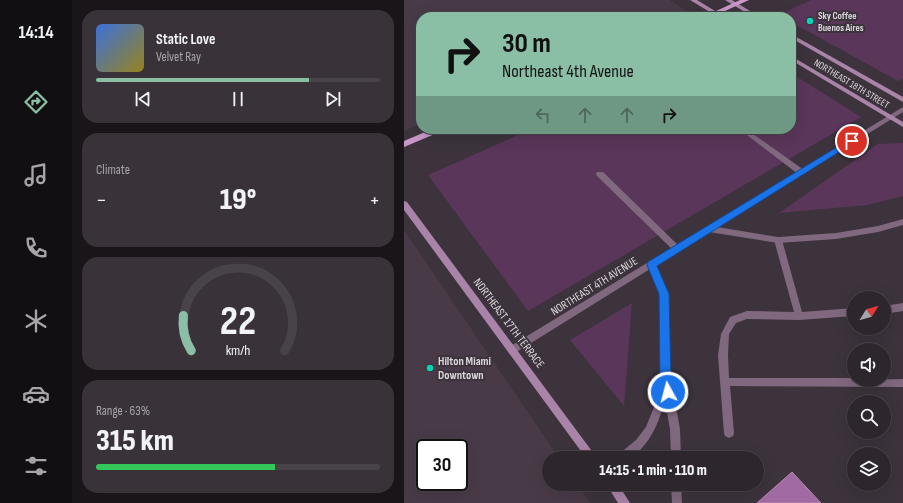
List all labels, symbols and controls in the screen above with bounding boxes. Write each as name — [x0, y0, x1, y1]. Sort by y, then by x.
place label: Sky Coffee Buenos Aires — [818, 10, 864, 34]
marker: Sky Coffee Buenos Aires — [805, 16, 815, 26]
text: 14:14 — [18, 22, 54, 43]
text: 30 m — [502, 27, 551, 60]
icon: right — [436, 28, 488, 80]
text: Static Love — [156, 30, 215, 49]
text: Velvet Ray — [156, 49, 201, 65]
street label: NORTHEAST 18TH STREET — [812, 57, 891, 111]
text: Northeast 4th Avenue — [502, 61, 634, 82]
icon: directions — [22, 88, 50, 116]
icon: previous — [132, 88, 154, 110]
icon: pause — [227, 88, 249, 110]
icon: next — [322, 88, 344, 110]
icon: left — [532, 104, 554, 126]
icon: ahead — [574, 104, 596, 126]
icon: ahead — [616, 104, 638, 126]
icon: right — [658, 104, 680, 126]
pin — [835, 124, 869, 158]
icon: arrive — [841, 130, 863, 152]
icon: music — [22, 161, 50, 189]
text: Climate — [96, 162, 130, 178]
text: 19° — [220, 182, 256, 218]
text: − — [96, 187, 107, 214]
text: + — [369, 187, 380, 214]
icon: phone — [22, 234, 50, 262]
street label: NORTHEAST 4TH AVENUE — [548, 254, 641, 319]
street label: NORTHEAST 17TH TERRACE — [470, 275, 547, 371]
north arrow — [847, 291, 891, 335]
map controls — [847, 291, 891, 491]
text: 22 — [220, 297, 256, 346]
icon: climate — [22, 307, 50, 335]
text: km/h — [226, 342, 250, 359]
button: sound — [847, 343, 891, 387]
place label: Hilton Miami Downtown — [438, 354, 491, 383]
marker: Hilton Miami Downtown — [425, 363, 435, 373]
position arrow — [647, 371, 689, 413]
icon: car — [22, 380, 50, 408]
button: search — [847, 395, 891, 439]
text: Range · 63% — [96, 403, 150, 419]
text: 315 km — [96, 423, 174, 459]
speed limit sign: 30 — [416, 439, 468, 491]
button: layers — [847, 447, 891, 491]
icon: filters — [22, 452, 50, 480]
text: 14:15 · 1 min · 110 m — [599, 461, 707, 480]

